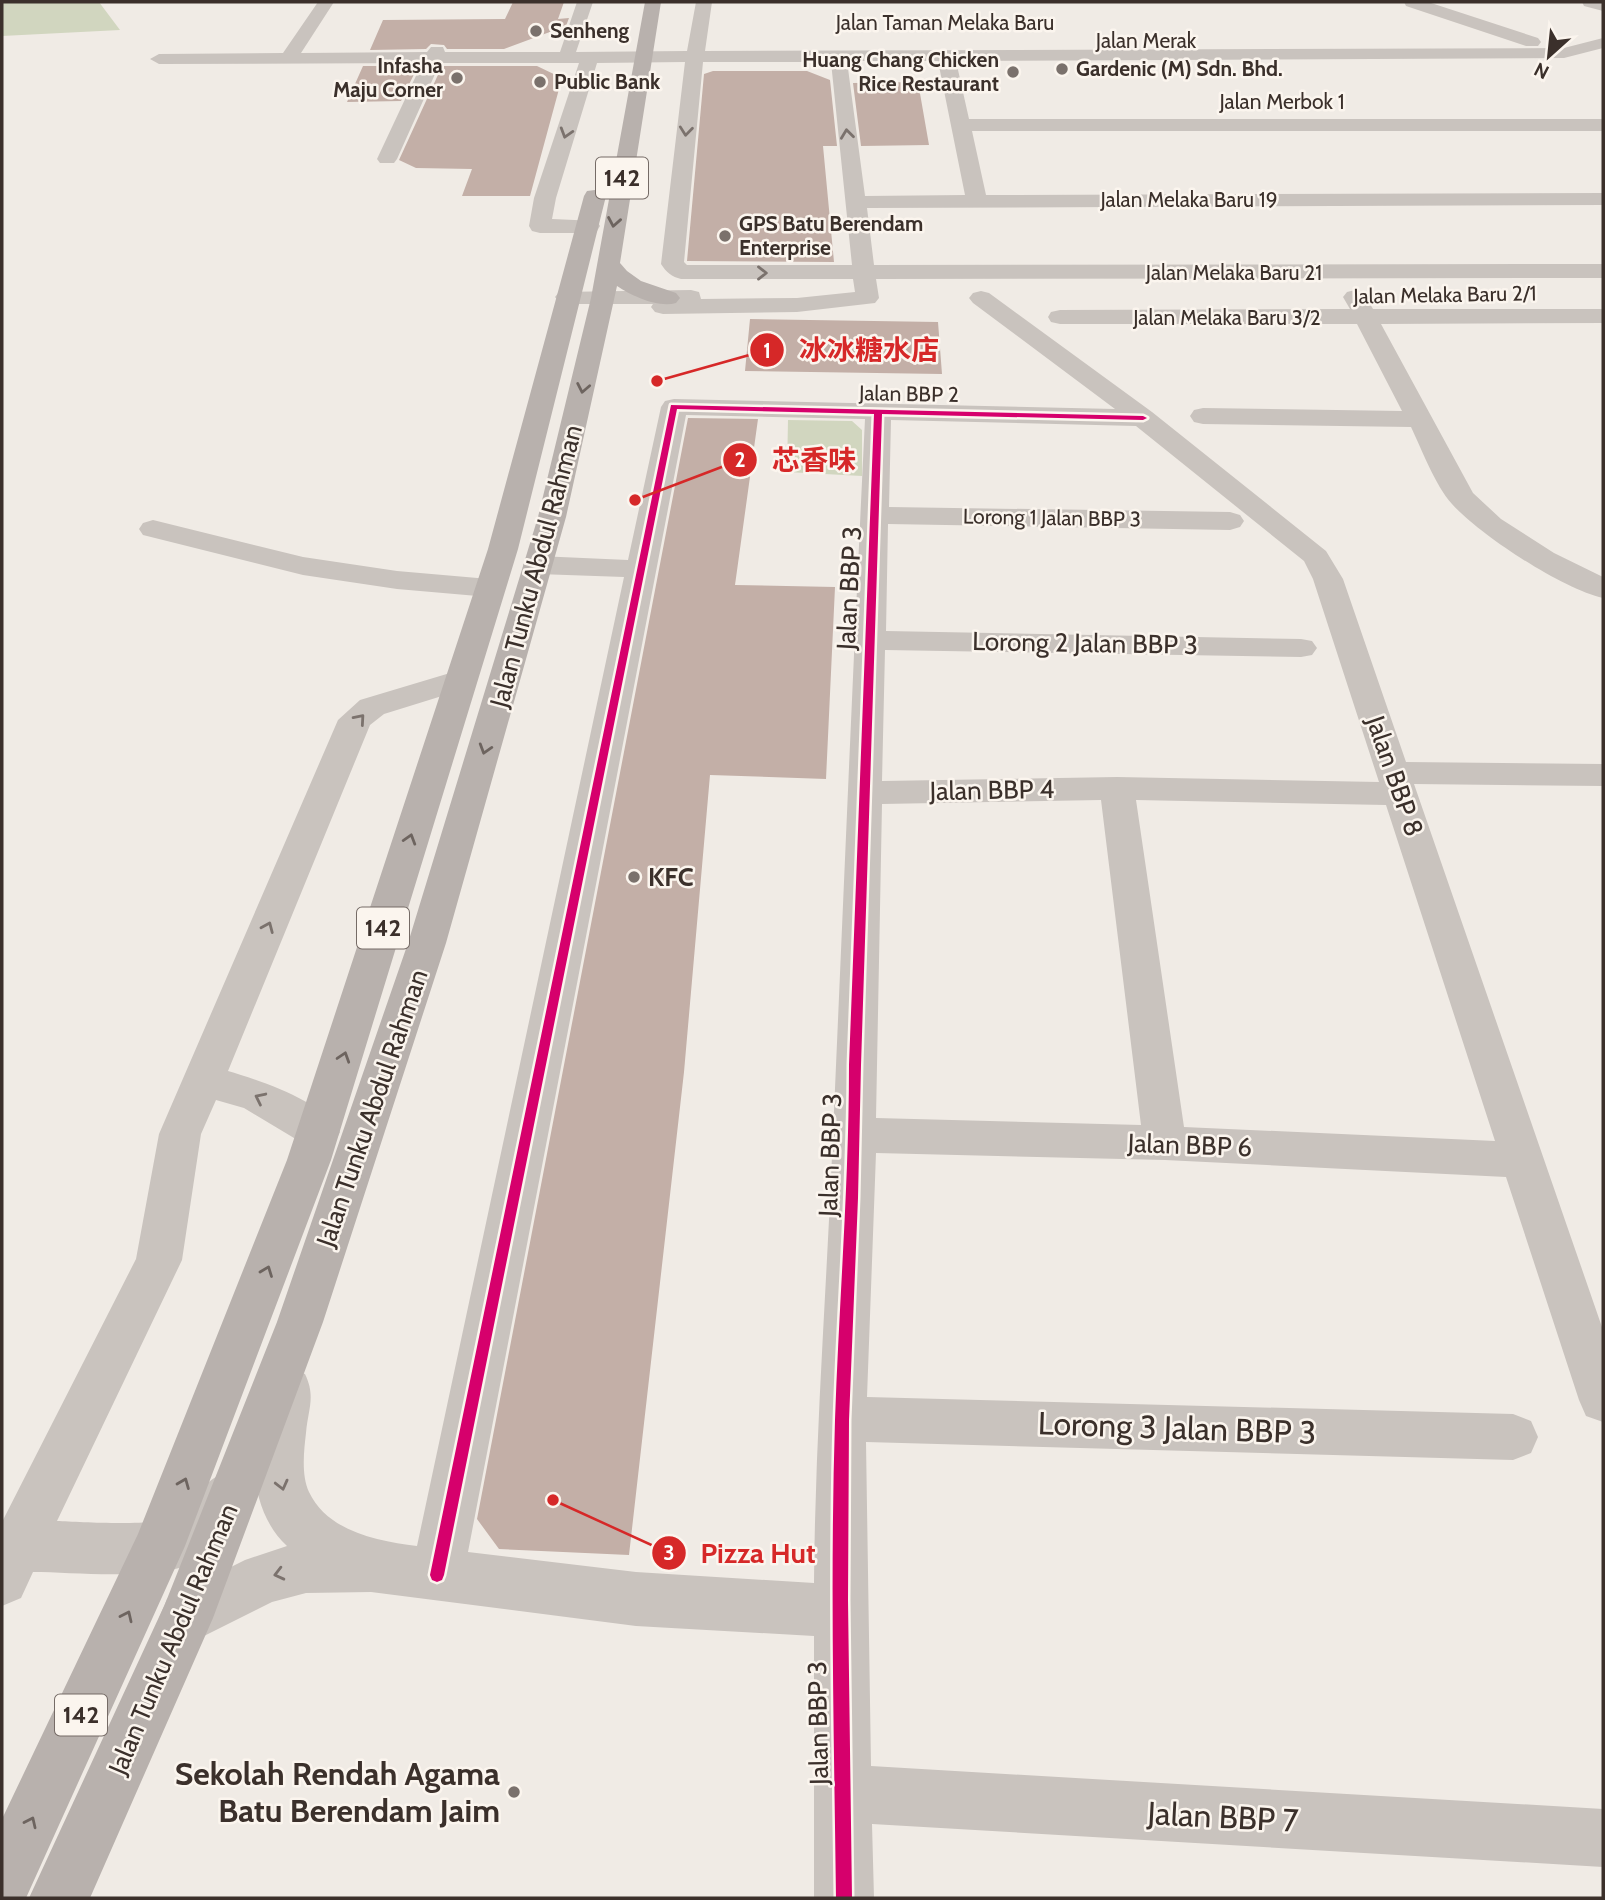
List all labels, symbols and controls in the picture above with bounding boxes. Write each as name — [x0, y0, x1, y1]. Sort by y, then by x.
street label: Jalan Taman Melaka Baru — [835, 10, 1054, 35]
place label: Senheng — [550, 18, 630, 43]
north arrow — [1514, 21, 1584, 91]
marker: Senheng — [528, 23, 544, 39]
street label: Jalan Merak — [1095, 28, 1197, 53]
place label: Huang Chang Chicken Rice Restaurant — [802, 47, 999, 96]
place label: Infasha Maju Corner — [333, 53, 444, 102]
place label: Gardenic (M) Sdn. Bhd. — [1076, 56, 1283, 81]
text: N — [1530, 57, 1553, 84]
marker: Gardenic (M) Sdn. Bhd. — [1054, 61, 1070, 77]
marker: Huang Chang Chicken Rice Restaurant — [1005, 64, 1021, 80]
place label: Public Bank — [554, 69, 661, 94]
marker: Infasha Maju Corner — [449, 70, 465, 86]
marker: Public Bank — [532, 74, 548, 90]
street label: Jalan Merbok 1 — [1218, 89, 1345, 114]
one-way arrow — [559, 126, 574, 138]
one-way arrow — [679, 126, 694, 137]
one-way arrow — [840, 128, 855, 140]
road number: 142 — [596, 158, 648, 198]
street label: Jalan Melaka Baru 19 — [1099, 187, 1278, 212]
place label: GPS Batu Berendam Enterprise — [739, 211, 923, 260]
one-way arrow — [608, 216, 623, 228]
marker: GPS Batu Berendam Enterprise — [717, 228, 733, 244]
street label: Jalan Melaka Baru 21 — [1145, 260, 1322, 285]
one-way arrow — [757, 265, 768, 281]
street label: Jalan Melaka Baru 2/1 — [1352, 280, 1537, 309]
street label: Jalan Melaka Baru 3/2 — [1132, 305, 1321, 330]
callout: 冰冰糖水店 — [750, 326, 953, 375]
text: 冰冰糖水店 — [799, 333, 939, 367]
text: 1 — [763, 338, 771, 363]
street label: Jalan BBP 2 — [858, 380, 959, 407]
one-way arrow — [576, 382, 591, 394]
street label: Jalan Tunku Abdul Rahman — [483, 421, 589, 712]
callout: 芯香味 — [723, 436, 870, 485]
text: 芯香味 — [772, 443, 856, 477]
text: 2 — [734, 447, 746, 472]
street label: Lorong 1 Jalan BBP 3 — [963, 503, 1141, 532]
street label: Jalan BBP 3 — [830, 525, 868, 652]
street label: Lorong 2 Jalan BBP 3 — [972, 625, 1198, 661]
street label: Jalan BBP 8 — [1359, 711, 1431, 840]
one-way arrow — [352, 714, 364, 727]
one-way arrow — [479, 743, 493, 755]
street label: Jalan BBP 4 — [928, 773, 1055, 807]
one-way arrow — [401, 834, 416, 846]
place label: KFC — [648, 861, 694, 893]
marker: KFC — [626, 869, 642, 885]
road number: 142 — [357, 908, 409, 948]
one-way arrow — [260, 921, 274, 933]
street label: Jalan Tunku Abdul Rahman — [309, 965, 435, 1252]
one-way arrow — [335, 1051, 350, 1063]
one-way arrow — [255, 1093, 267, 1107]
street label: Jalan BBP 3 — [812, 1093, 848, 1218]
street label: Jalan BBP 6 — [1126, 1127, 1253, 1163]
one-way arrow — [259, 1266, 273, 1278]
street label: Lorong 3 Jalan BBP 3 — [1037, 1403, 1317, 1452]
one-way arrow — [175, 1477, 189, 1489]
one-way arrow — [274, 1479, 288, 1491]
street label: Jalan Tunku Abdul Rahman — [101, 1499, 245, 1780]
callout: Pizza Hut — [651, 1529, 829, 1578]
text: Pizza Hut — [700, 1536, 816, 1570]
text: 3 — [663, 1540, 675, 1565]
one-way arrow — [273, 1566, 285, 1580]
one-way arrow — [119, 1611, 133, 1623]
street label: Jalan BBP 3 — [801, 1661, 835, 1786]
road number: 142 — [55, 1694, 107, 1736]
place label: Sekolah Rendah Agama Batu Berendam Jaim — [175, 1754, 500, 1830]
marker: Sekolah Rendah Agama Batu Berendam Jaim — [506, 1784, 522, 1800]
street label: Jalan BBP 7 — [1146, 1793, 1299, 1840]
one-way arrow — [23, 1817, 37, 1829]

